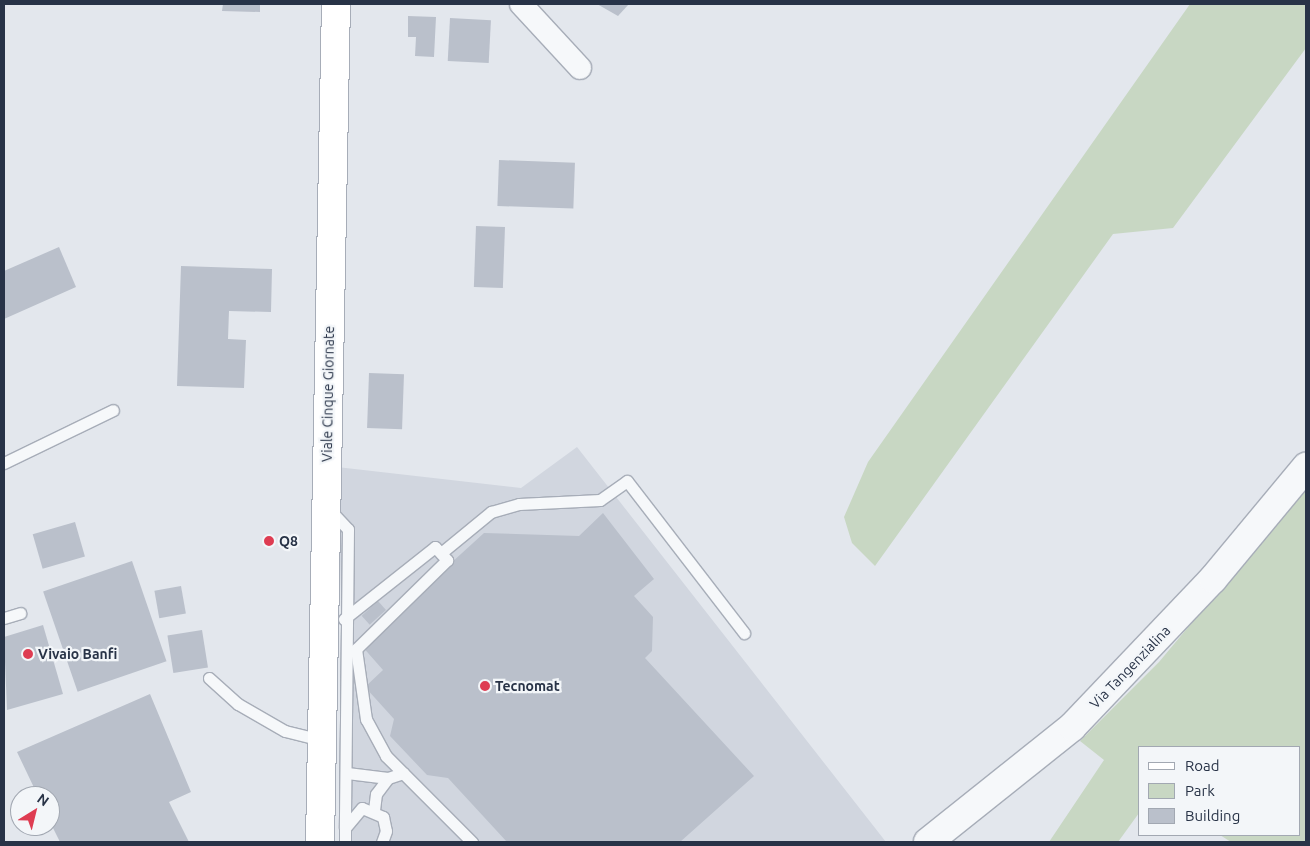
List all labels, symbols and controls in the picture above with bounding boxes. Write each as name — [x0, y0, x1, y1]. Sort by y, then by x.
street label: Viale Cinque Giornate — [318, 326, 338, 462]
place label: Q8 — [279, 533, 298, 549]
marker: Q8 — [263, 535, 275, 547]
street label: Via Tangenzialina — [1086, 622, 1174, 712]
place label: Vivaio Banfi — [38, 646, 117, 662]
marker: Vivaio Banfi — [22, 648, 34, 660]
place label: Tecnomat — [495, 678, 560, 694]
marker: Tecnomat — [479, 680, 491, 692]
legend — [1138, 746, 1300, 836]
text: Road — [1185, 757, 1220, 774]
text: Park — [1185, 782, 1215, 799]
north arrow — [10, 786, 60, 836]
text: N — [34, 790, 52, 809]
text: Building — [1185, 807, 1240, 824]

